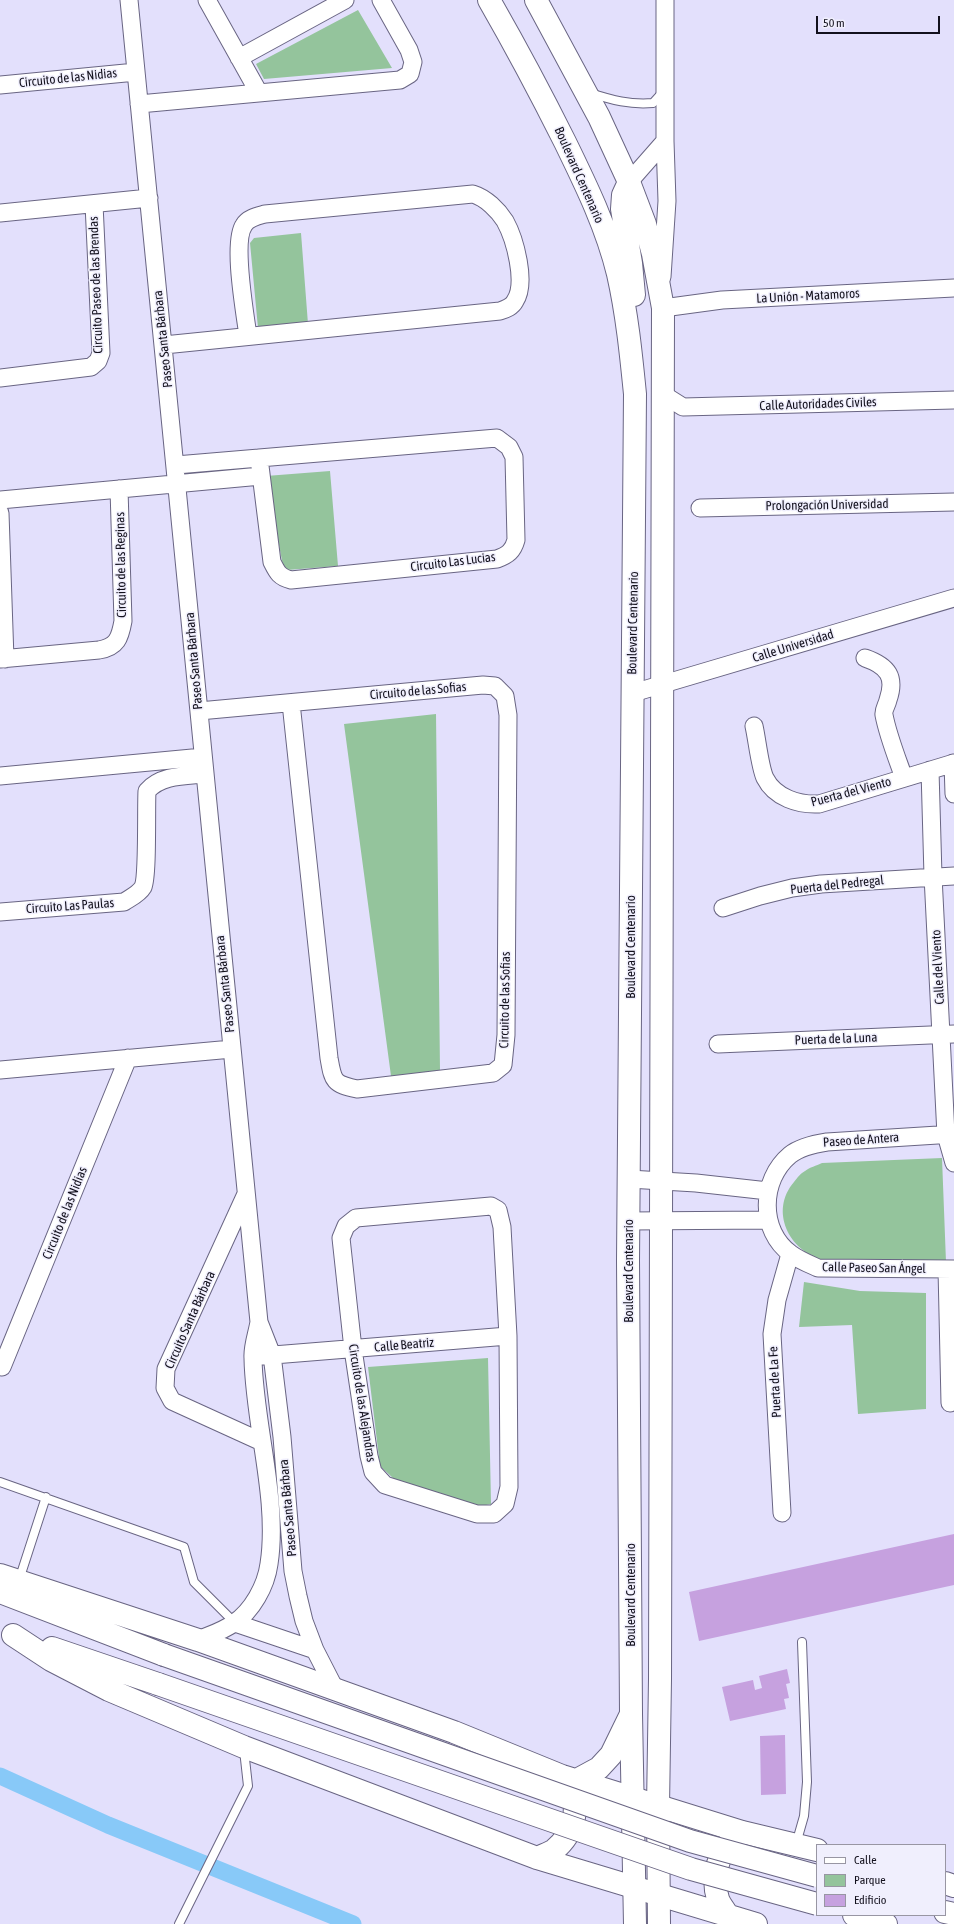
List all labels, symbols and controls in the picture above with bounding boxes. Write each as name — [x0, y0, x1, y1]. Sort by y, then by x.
scale bar — [818, 8, 942, 34]
text: 50 m — [823, 16, 845, 30]
street label: Circuito de las Nidias — [18, 65, 118, 91]
street label: Boulevard Centenario — [551, 125, 607, 225]
street label: Circuito Paseo de las Brendas — [86, 216, 106, 354]
street label: La Unión - Matamoros — [756, 285, 860, 307]
street label: Paseo Santa Bárbara — [150, 290, 176, 388]
street label: Calle Autoridades Civiles — [759, 394, 877, 414]
street label: Prolongación Universidad — [765, 496, 889, 514]
street label: Circuito de las Reginas — [112, 512, 130, 618]
street label: Circuito Las Lucias — [410, 549, 496, 575]
street label: Boulevard Centenario — [624, 571, 642, 675]
street label: Paseo Santa Bárbara — [182, 612, 206, 710]
street label: Calle Universidad — [750, 626, 836, 666]
street label: Circuito de las Sofias — [369, 679, 467, 703]
street label: Puerta del Viento — [809, 774, 893, 810]
street label: Puerta del Pedregal — [789, 872, 885, 898]
street label: Circuito Las Paulas — [25, 895, 115, 917]
street label: Boulevard Centenario — [623, 895, 639, 999]
street label: Calle del Viento — [928, 929, 948, 1005]
street label: Paseo Santa Bárbara — [212, 935, 238, 1033]
street label: Circuito de las Sofias — [496, 951, 514, 1049]
street label: Puerta de la Luna — [794, 1030, 878, 1048]
street label: Paseo de Antera — [822, 1130, 900, 1150]
street label: Circuito de las Nidias — [39, 1164, 91, 1262]
street label: Boulevard Centenario — [621, 1219, 637, 1323]
street label: Calle Paseo San Ángel — [822, 1259, 926, 1277]
street label: Circuito Santa Bárbara — [161, 1269, 219, 1371]
street label: Calle Beatriz — [374, 1335, 434, 1355]
street label: Circuito de las Alejandras — [345, 1343, 379, 1463]
street label: Puerta de La Fe — [765, 1346, 785, 1418]
street label: Paseo Santa Bárbara — [276, 1459, 300, 1557]
street label: Boulevard Centenario — [623, 1543, 639, 1647]
legend — [816, 1844, 946, 1916]
text: Calle — [854, 1853, 877, 1867]
text: Parque — [854, 1873, 886, 1887]
text: Edificio — [854, 1893, 886, 1907]

